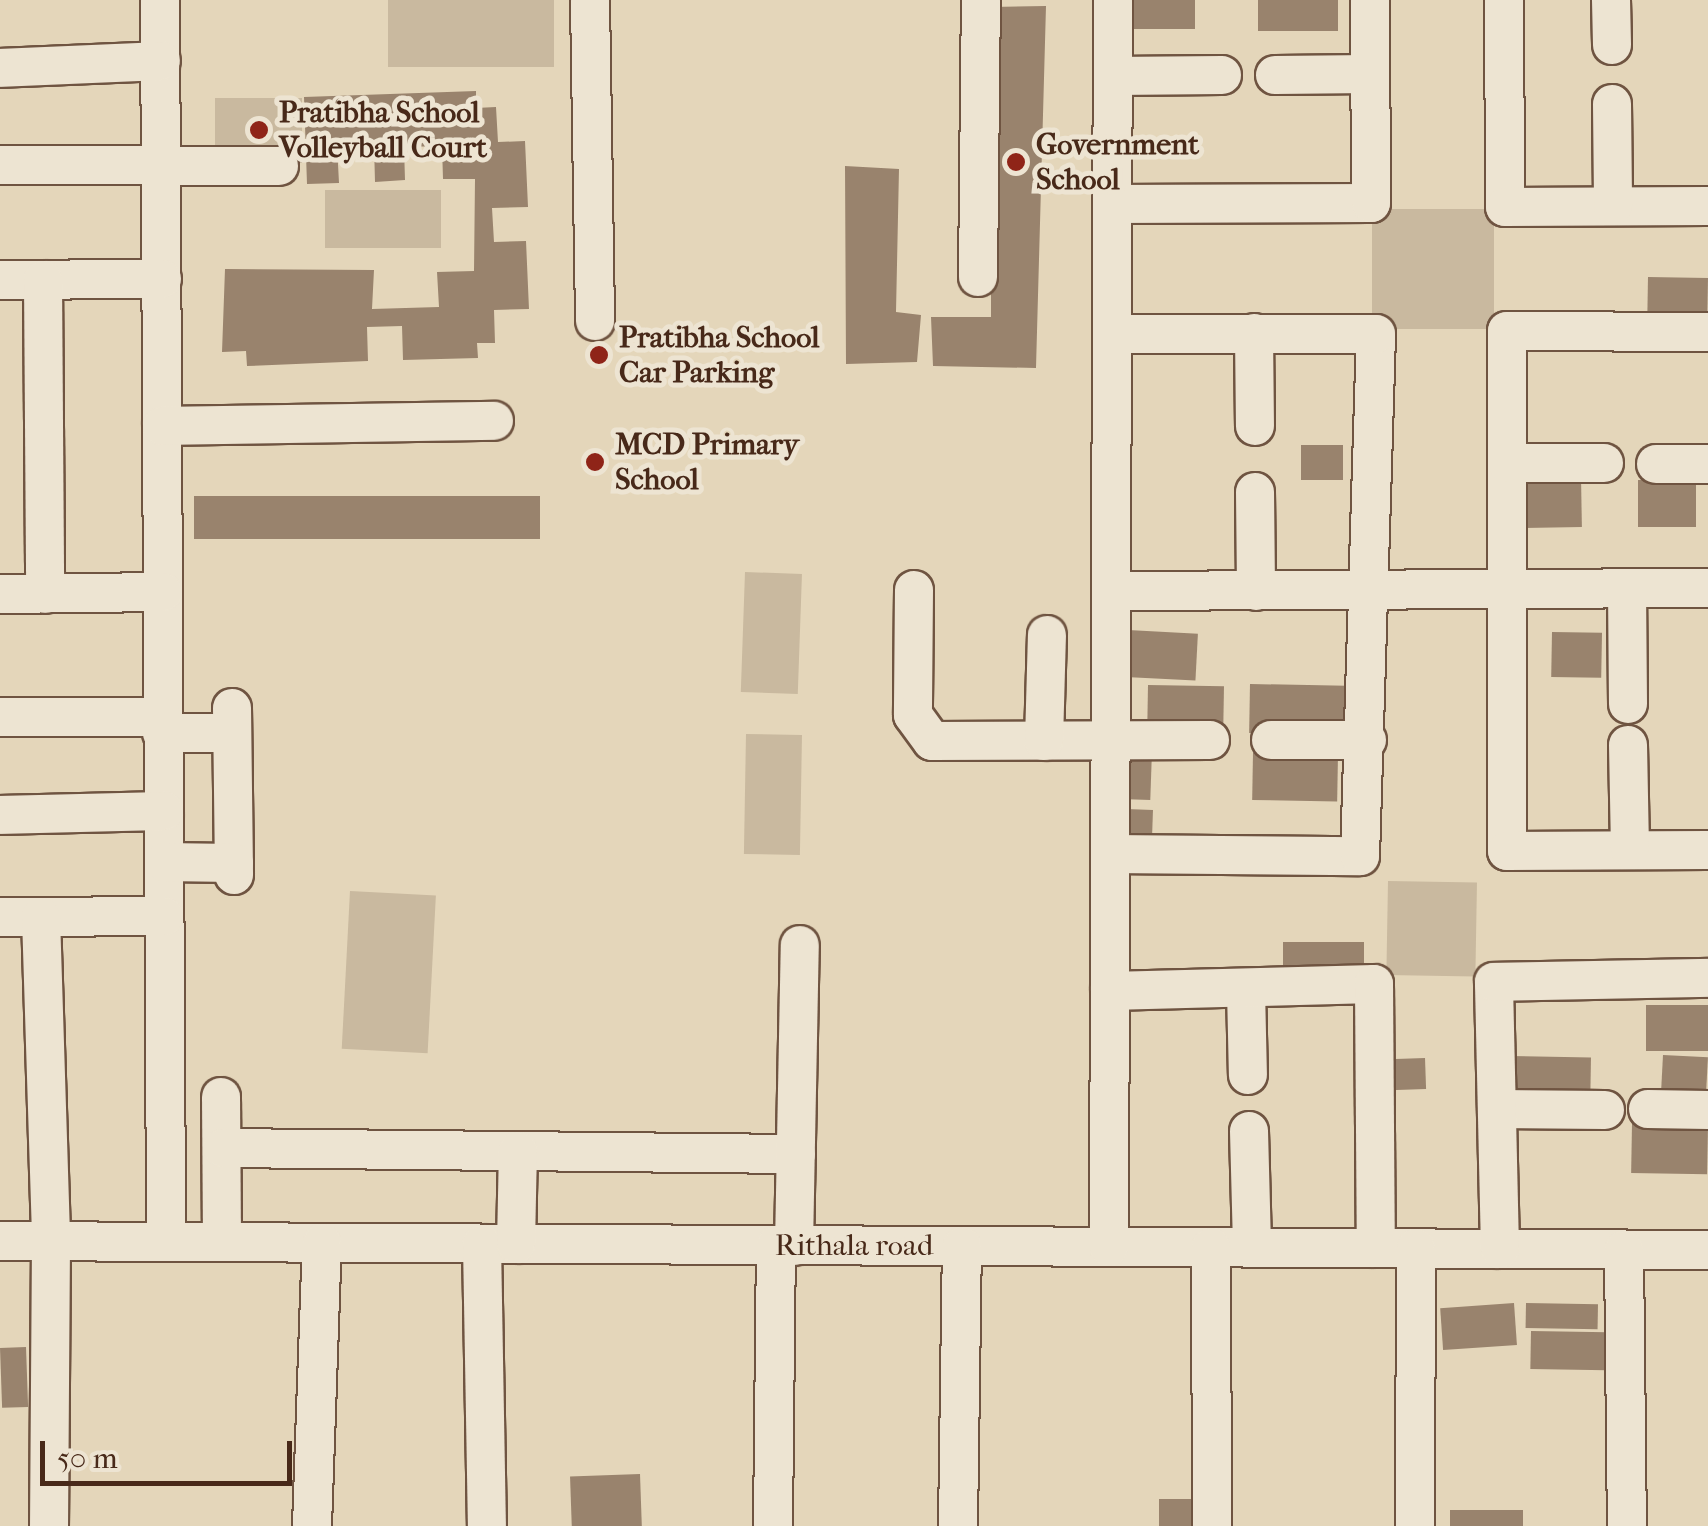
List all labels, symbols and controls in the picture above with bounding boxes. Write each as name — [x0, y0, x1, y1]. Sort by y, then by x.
place label: Pratibha School Volleyball Court — [279, 95, 487, 166]
marker: Pratibha School Volleyball Court — [248, 119, 270, 141]
place label: Government School — [1036, 127, 1199, 198]
marker: Government School — [1005, 151, 1027, 173]
place label: Pratibha School Car Parking — [619, 320, 819, 390]
marker: Pratibha School Car Parking — [588, 344, 610, 366]
place label: MCD Primary School — [615, 427, 799, 498]
marker: MCD Primary School — [584, 451, 606, 473]
street label: Rithala road — [775, 1228, 933, 1264]
scale bar — [45, 1421, 298, 1483]
text: 50 m — [57, 1441, 118, 1476]

